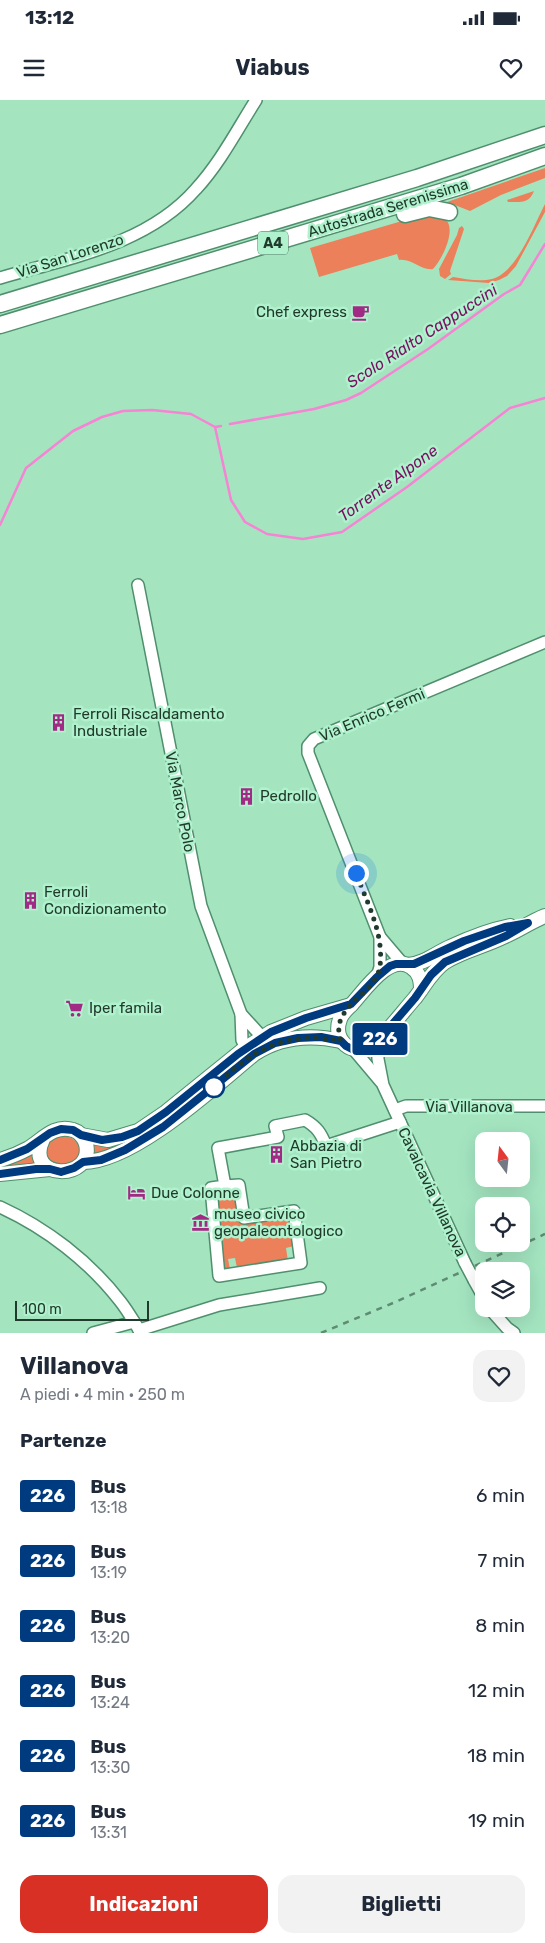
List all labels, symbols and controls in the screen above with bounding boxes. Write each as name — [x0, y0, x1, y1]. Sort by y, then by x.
text: 13:12 — [25, 6, 74, 29]
icon: menu — [20, 54, 48, 82]
text: Viabus — [235, 54, 310, 81]
icon: heart — [497, 54, 525, 82]
street label: Autostrada Serenissima — [306, 175, 470, 241]
street label: Via San Lorenzo — [14, 230, 126, 282]
road number: A4 — [258, 232, 288, 254]
water label: Scolo Rialto Cappuccini — [343, 280, 502, 392]
cafe icon: Chef express — [351, 302, 371, 322]
place label: Chef express — [256, 303, 347, 321]
water label: Torrente Alpone — [335, 441, 441, 525]
street label: Via Enrico Fermi — [316, 685, 428, 745]
place label: Ferroli Riscaldamento Industriale — [73, 705, 225, 740]
building icon: Ferroli Riscaldamento Industriale — [49, 713, 69, 733]
street label: Via Marco Polo — [161, 750, 199, 854]
building icon: Pedrollo — [236, 786, 256, 806]
place label: Pedrollo — [260, 787, 317, 805]
your location — [344, 861, 369, 886]
place label: Ferroli Condizionamento — [44, 883, 167, 918]
building icon: Ferroli Condizionamento — [20, 891, 40, 911]
supermarket icon: Iper famila — [65, 998, 85, 1018]
place label: Iper famila — [89, 999, 162, 1017]
line badge: 226 — [351, 1023, 409, 1055]
text: 226 — [362, 1028, 398, 1050]
unlabelled marker — [203, 1076, 225, 1098]
street label: Via Villanova — [425, 1098, 513, 1116]
street label: Cavalcavia Villanova — [394, 1124, 470, 1260]
north arrow — [475, 1132, 530, 1188]
map controls — [475, 1132, 530, 1317]
place label: Abbazia di San Pietro — [290, 1137, 362, 1172]
building icon: Abbazia di San Pietro — [266, 1145, 286, 1165]
hotel icon: Due Colonne — [127, 1183, 147, 1203]
place label: Due Colonne — [151, 1184, 240, 1202]
button: locate — [475, 1197, 530, 1252]
place label: museo civico geopaleontologico — [214, 1205, 343, 1240]
museum icon: museo civico geopaleontologico — [190, 1213, 210, 1233]
button: layers — [475, 1262, 530, 1317]
scale bar — [15, 1298, 149, 1321]
text: 100 m — [22, 1301, 62, 1318]
button: heart — [473, 1350, 525, 1402]
text: Villanova — [20, 1352, 129, 1380]
text: A piedi · 4 min · 250 m — [20, 1385, 185, 1404]
text: Partenze — [20, 1429, 107, 1452]
text: Bus — [90, 1475, 126, 1498]
text: 6 min — [476, 1484, 525, 1507]
text: 226 — [30, 1485, 65, 1507]
text: 13:18 — [90, 1498, 128, 1517]
text: Bus — [90, 1540, 126, 1563]
text: 7 min — [478, 1549, 525, 1572]
text: 226 — [30, 1550, 65, 1572]
text: 13:19 — [90, 1563, 127, 1582]
text: Bus — [90, 1605, 126, 1628]
text: 8 min — [475, 1614, 525, 1637]
text: 226 — [30, 1615, 65, 1637]
text: 13:20 — [90, 1628, 130, 1647]
text: Bus — [90, 1670, 126, 1693]
text: 12 min — [468, 1679, 525, 1702]
text: 226 — [30, 1680, 65, 1702]
text: 13:24 — [90, 1693, 130, 1712]
text: Bus — [90, 1735, 126, 1758]
text: 18 min — [467, 1744, 525, 1767]
text: 226 — [30, 1745, 65, 1767]
text: 13:30 — [90, 1758, 130, 1777]
text: Bus — [90, 1800, 126, 1823]
text: 19 min — [468, 1809, 525, 1832]
text: 226 — [30, 1810, 65, 1832]
text: 13:31 — [90, 1823, 127, 1842]
button: Indicazioni — [20, 1875, 268, 1933]
button: Biglietti — [278, 1875, 525, 1933]

